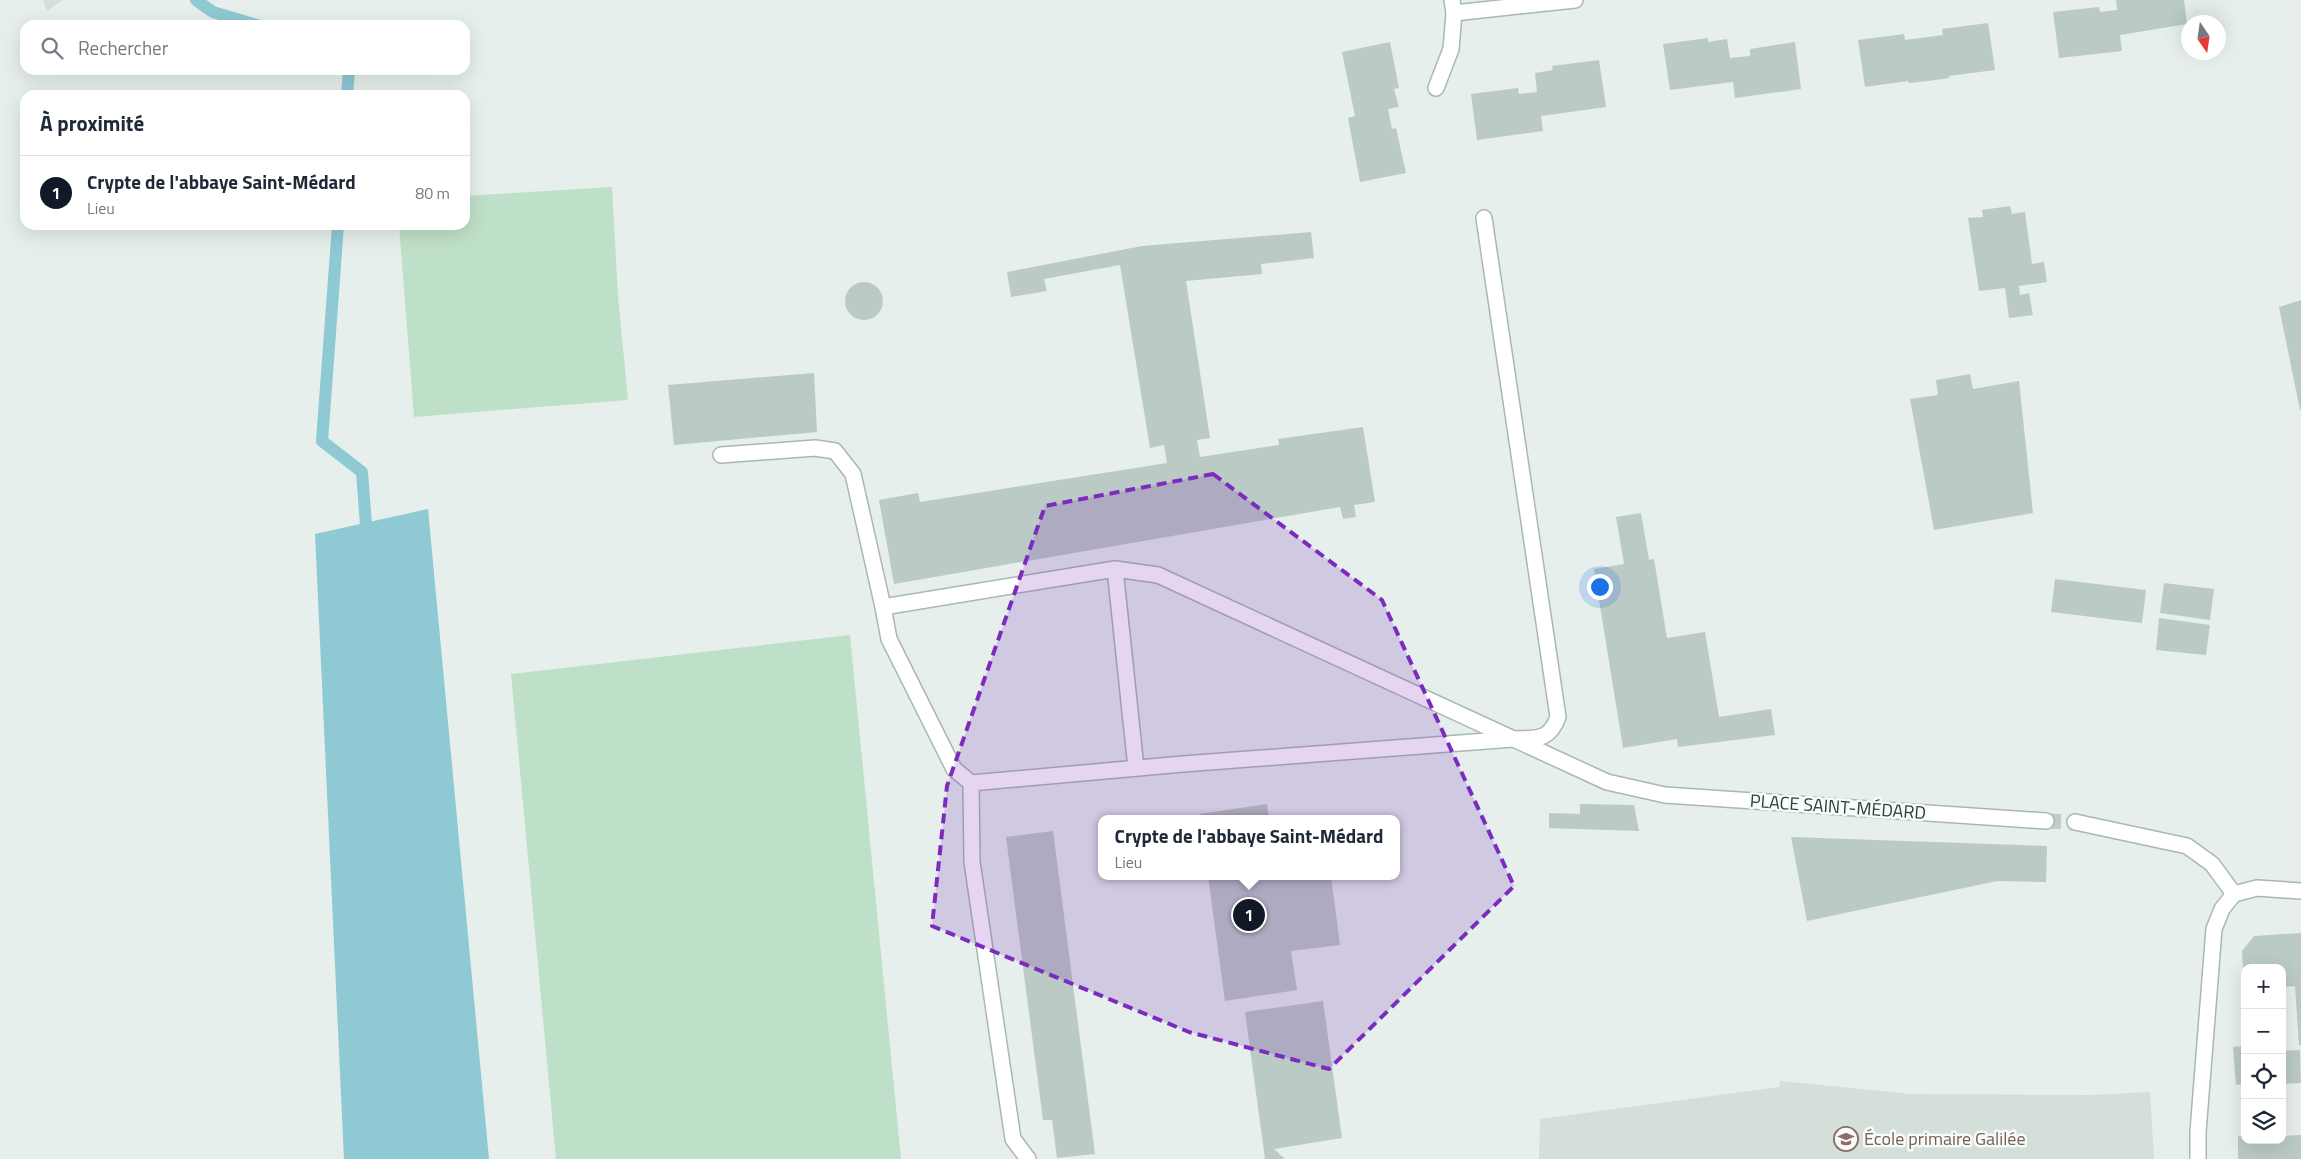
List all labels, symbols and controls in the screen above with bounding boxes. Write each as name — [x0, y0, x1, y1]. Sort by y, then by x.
north arrow — [2181, 15, 2226, 60]
search box — [20, 20, 470, 75]
text: Rechercher — [78, 33, 168, 62]
icon: search — [38, 34, 66, 62]
text: À proximité — [40, 107, 144, 139]
text: Crypte de l'abbaye Saint-Médard — [87, 167, 356, 196]
text: 1 — [52, 181, 60, 205]
text: 80 m — [415, 181, 450, 205]
text: Lieu — [87, 196, 115, 220]
your location — [1587, 574, 1613, 600]
street label: PLACE SAINT-MÉDARD — [1749, 787, 1927, 826]
popup — [1098, 815, 1400, 880]
text: Crypte de l'abbaye Saint-Médard — [1115, 821, 1383, 850]
text: Lieu — [1115, 850, 1142, 874]
pin: 1 — [1233, 896, 1265, 934]
map controls — [2241, 964, 2286, 1144]
button: + — [2241, 964, 2286, 1009]
button: − — [2241, 1009, 2286, 1054]
button: locate — [2241, 1054, 2286, 1099]
button: layers — [2241, 1099, 2286, 1144]
place label: École primaire Galilée — [1864, 1125, 2026, 1152]
school or university icon: École primaire Galilée — [1833, 1126, 1859, 1152]

